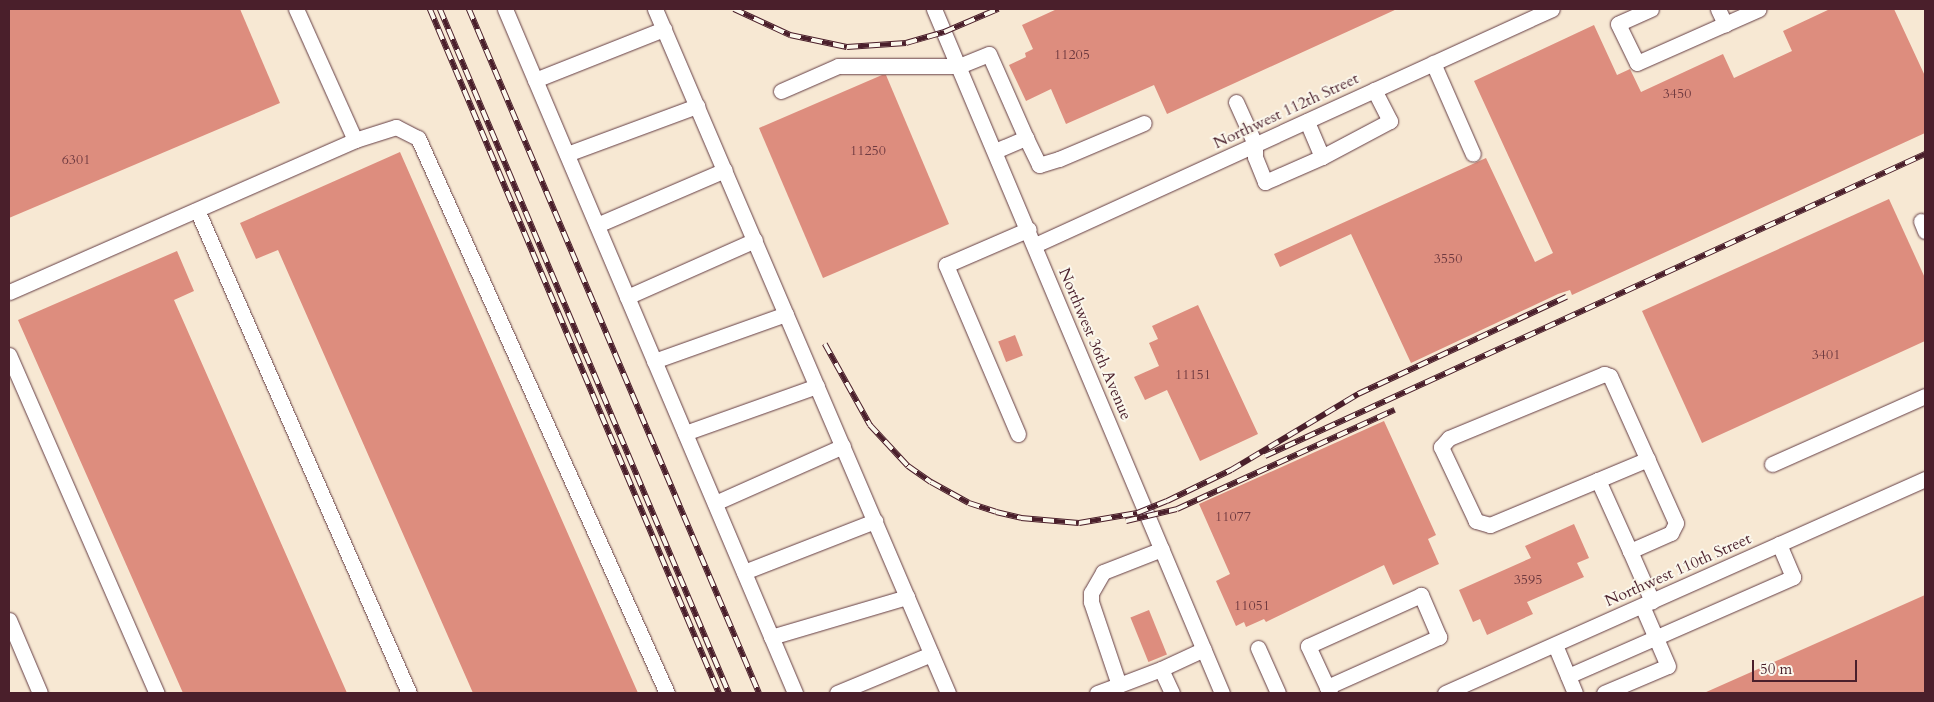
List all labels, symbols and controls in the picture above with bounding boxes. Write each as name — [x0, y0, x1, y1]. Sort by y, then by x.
house number: 11205 — [1054, 47, 1090, 63]
street label: Northwest 112th Street — [1210, 69, 1362, 153]
house number: 3450 — [1663, 86, 1691, 102]
house number: 11250 — [850, 143, 886, 159]
house number: 6301 — [62, 152, 90, 168]
house number: 3550 — [1434, 251, 1462, 267]
street label: Northwest 36th Avenue — [1054, 265, 1136, 423]
house number: 3401 — [1812, 347, 1840, 363]
house number: 11151 — [1175, 367, 1211, 383]
house number: 11077 — [1215, 509, 1251, 525]
street label: Northwest 110th Street — [1602, 529, 1754, 611]
house number: 3595 — [1514, 572, 1542, 588]
house number: 11051 — [1234, 598, 1270, 614]
scale bar — [1754, 650, 1859, 682]
text: 50 m — [1760, 659, 1792, 679]

